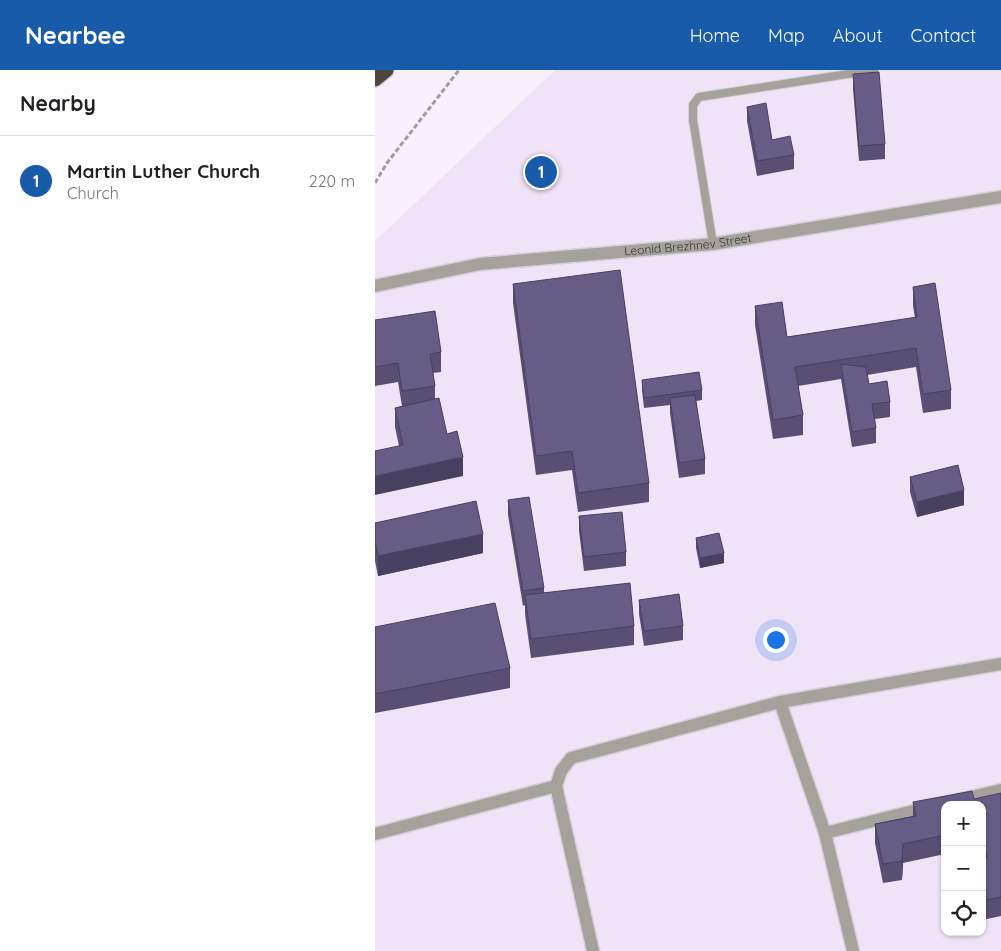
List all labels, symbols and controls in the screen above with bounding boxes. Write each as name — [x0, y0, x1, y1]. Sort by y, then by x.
text: Nearbee — [25, 20, 126, 50]
text: Home — [690, 24, 740, 47]
text: Map — [768, 24, 805, 47]
text: About — [833, 24, 883, 47]
text: Contact — [911, 24, 976, 47]
text: Nearby — [20, 90, 96, 116]
pin: 1 — [525, 153, 557, 191]
text: Martin Luther Church — [67, 159, 260, 183]
text: 1 — [33, 171, 39, 191]
text: 220 m — [309, 171, 355, 191]
text: Church — [67, 183, 119, 203]
street label: Leonid Brezhnev Street — [623, 230, 753, 259]
your location — [763, 627, 789, 653]
map controls — [941, 801, 986, 936]
button: + — [941, 801, 986, 846]
button: − — [941, 846, 986, 891]
button: locate — [941, 891, 986, 936]

